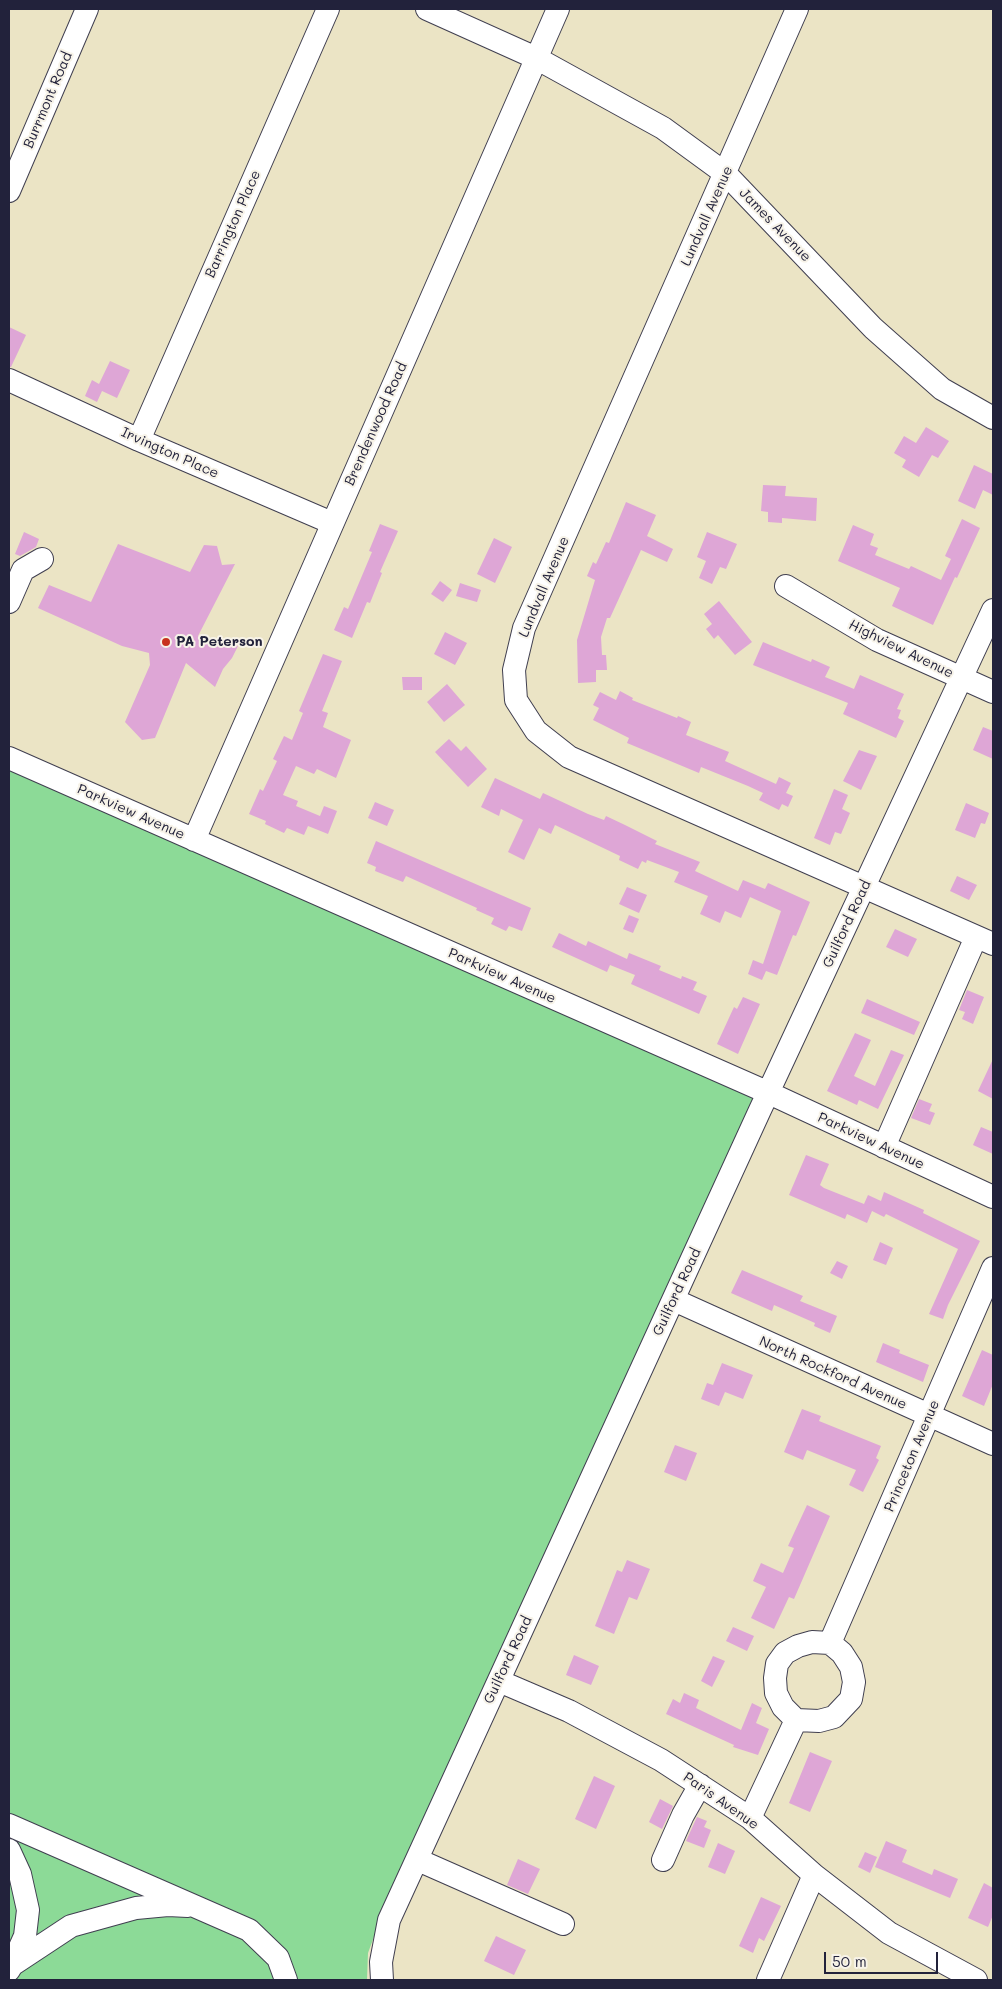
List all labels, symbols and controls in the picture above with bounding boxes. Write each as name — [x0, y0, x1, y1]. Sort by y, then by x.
street label: Burrmont Road — [20, 49, 76, 151]
street label: Lundvall Avenue — [677, 163, 737, 269]
street label: Barrington Place — [202, 168, 264, 280]
street label: James Avenue — [736, 185, 814, 265]
street label: Brendenwood Road — [341, 360, 411, 488]
street label: Irvington Place — [119, 424, 221, 482]
street label: Lundvall Avenue — [515, 534, 573, 640]
street label: Highview Avenue — [846, 616, 956, 682]
place label: PA Peterson — [176, 634, 263, 650]
marker: PA Peterson — [160, 636, 172, 648]
street label: Parkview Avenue — [75, 781, 187, 843]
street label: Guilford Road — [819, 877, 875, 971]
street label: Parkview Avenue — [446, 945, 558, 1007]
street label: Parkview Avenue — [815, 1109, 927, 1173]
street label: Guilford Road — [649, 1245, 705, 1339]
street label: North Rockford Avenue — [757, 1333, 909, 1413]
street label: Princeton Avenue — [881, 1398, 943, 1514]
street label: Guilford Road — [480, 1613, 536, 1707]
street label: Paris Avenue — [680, 1769, 762, 1833]
scale bar — [827, 1942, 941, 1974]
text: 50 m — [832, 1951, 867, 1971]

